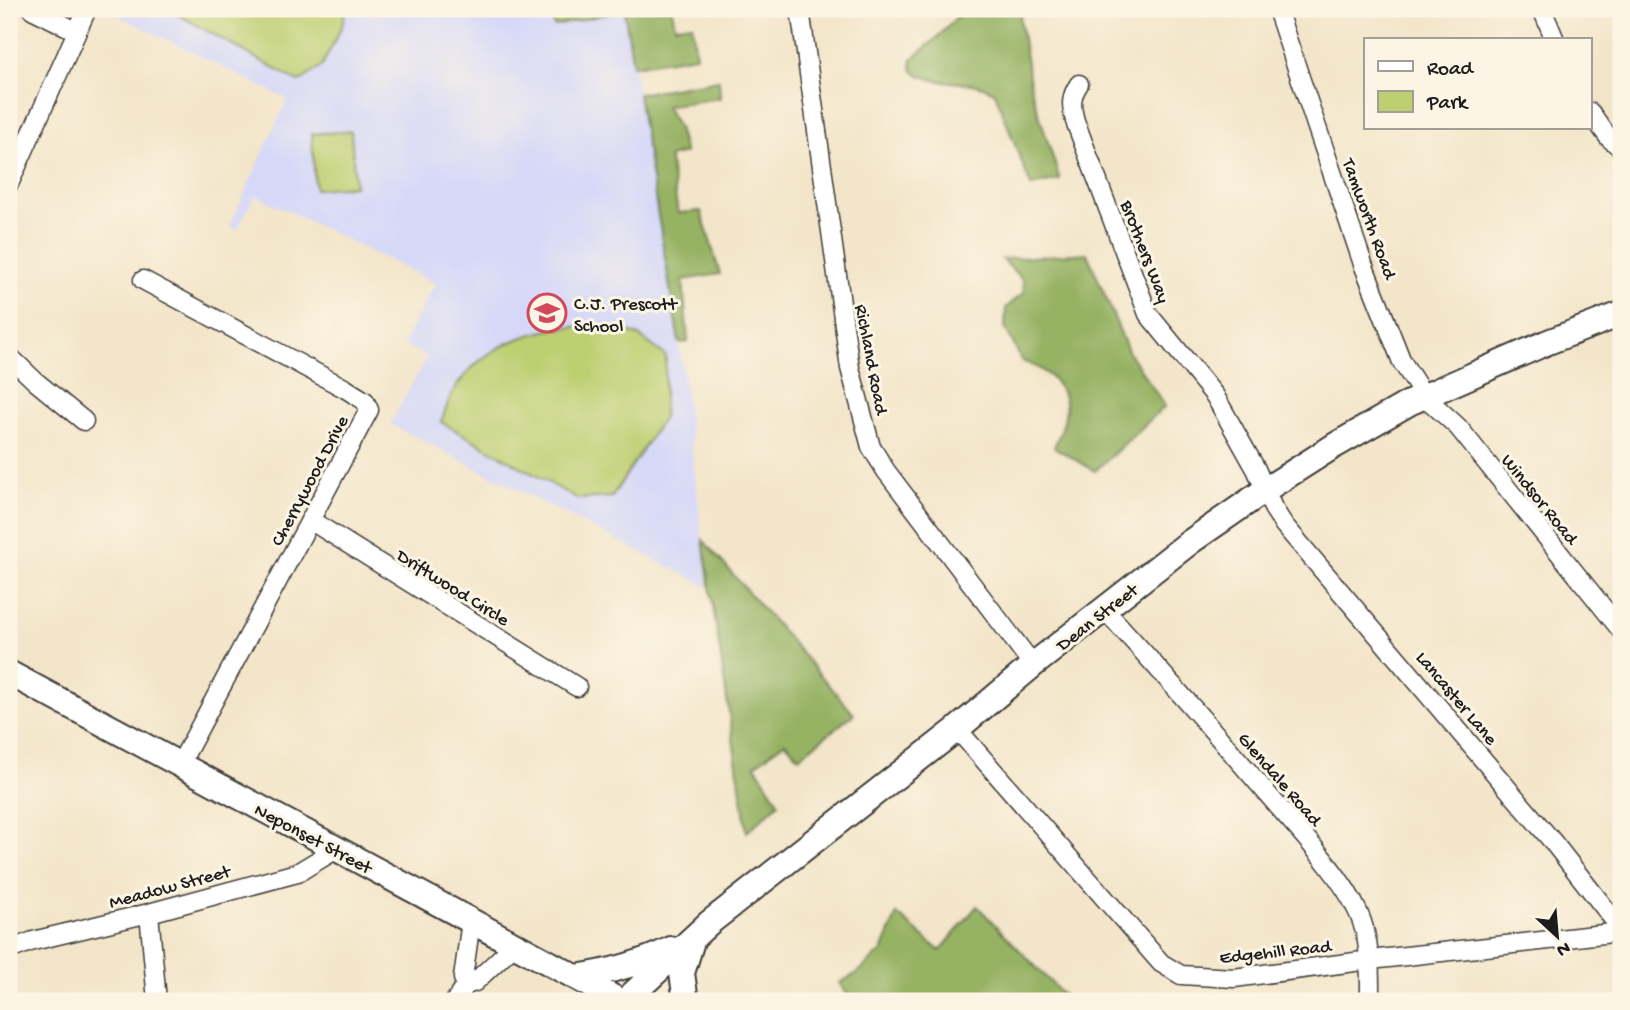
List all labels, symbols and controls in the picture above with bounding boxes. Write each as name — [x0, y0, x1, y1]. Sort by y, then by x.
legend — [1364, 38, 1592, 130]
text: Road — [1427, 58, 1475, 83]
text: Park — [1426, 92, 1470, 117]
street label: Tamworth Road — [1335, 155, 1401, 284]
street label: Brothers Way — [1113, 197, 1174, 308]
school or university icon: C.J. Prescott School — [526, 292, 568, 334]
place label: C.J. Prescott School — [574, 294, 679, 339]
street label: Richland Road — [848, 303, 892, 418]
street label: Cherrywood Drive — [267, 412, 355, 551]
street label: Windsor Road — [1495, 450, 1583, 552]
street label: Driftwood Circle — [390, 544, 513, 633]
street label: Dean Street — [1051, 578, 1145, 659]
street label: Lancaster Lane — [1409, 648, 1501, 751]
street label: Glendale Road — [1231, 729, 1327, 833]
street label: Neponset Street — [249, 799, 377, 882]
street label: Meadow Street — [107, 861, 235, 916]
north arrow — [1522, 902, 1592, 972]
text: N — [1552, 935, 1574, 961]
street label: Edgehill Road — [1218, 936, 1334, 971]

